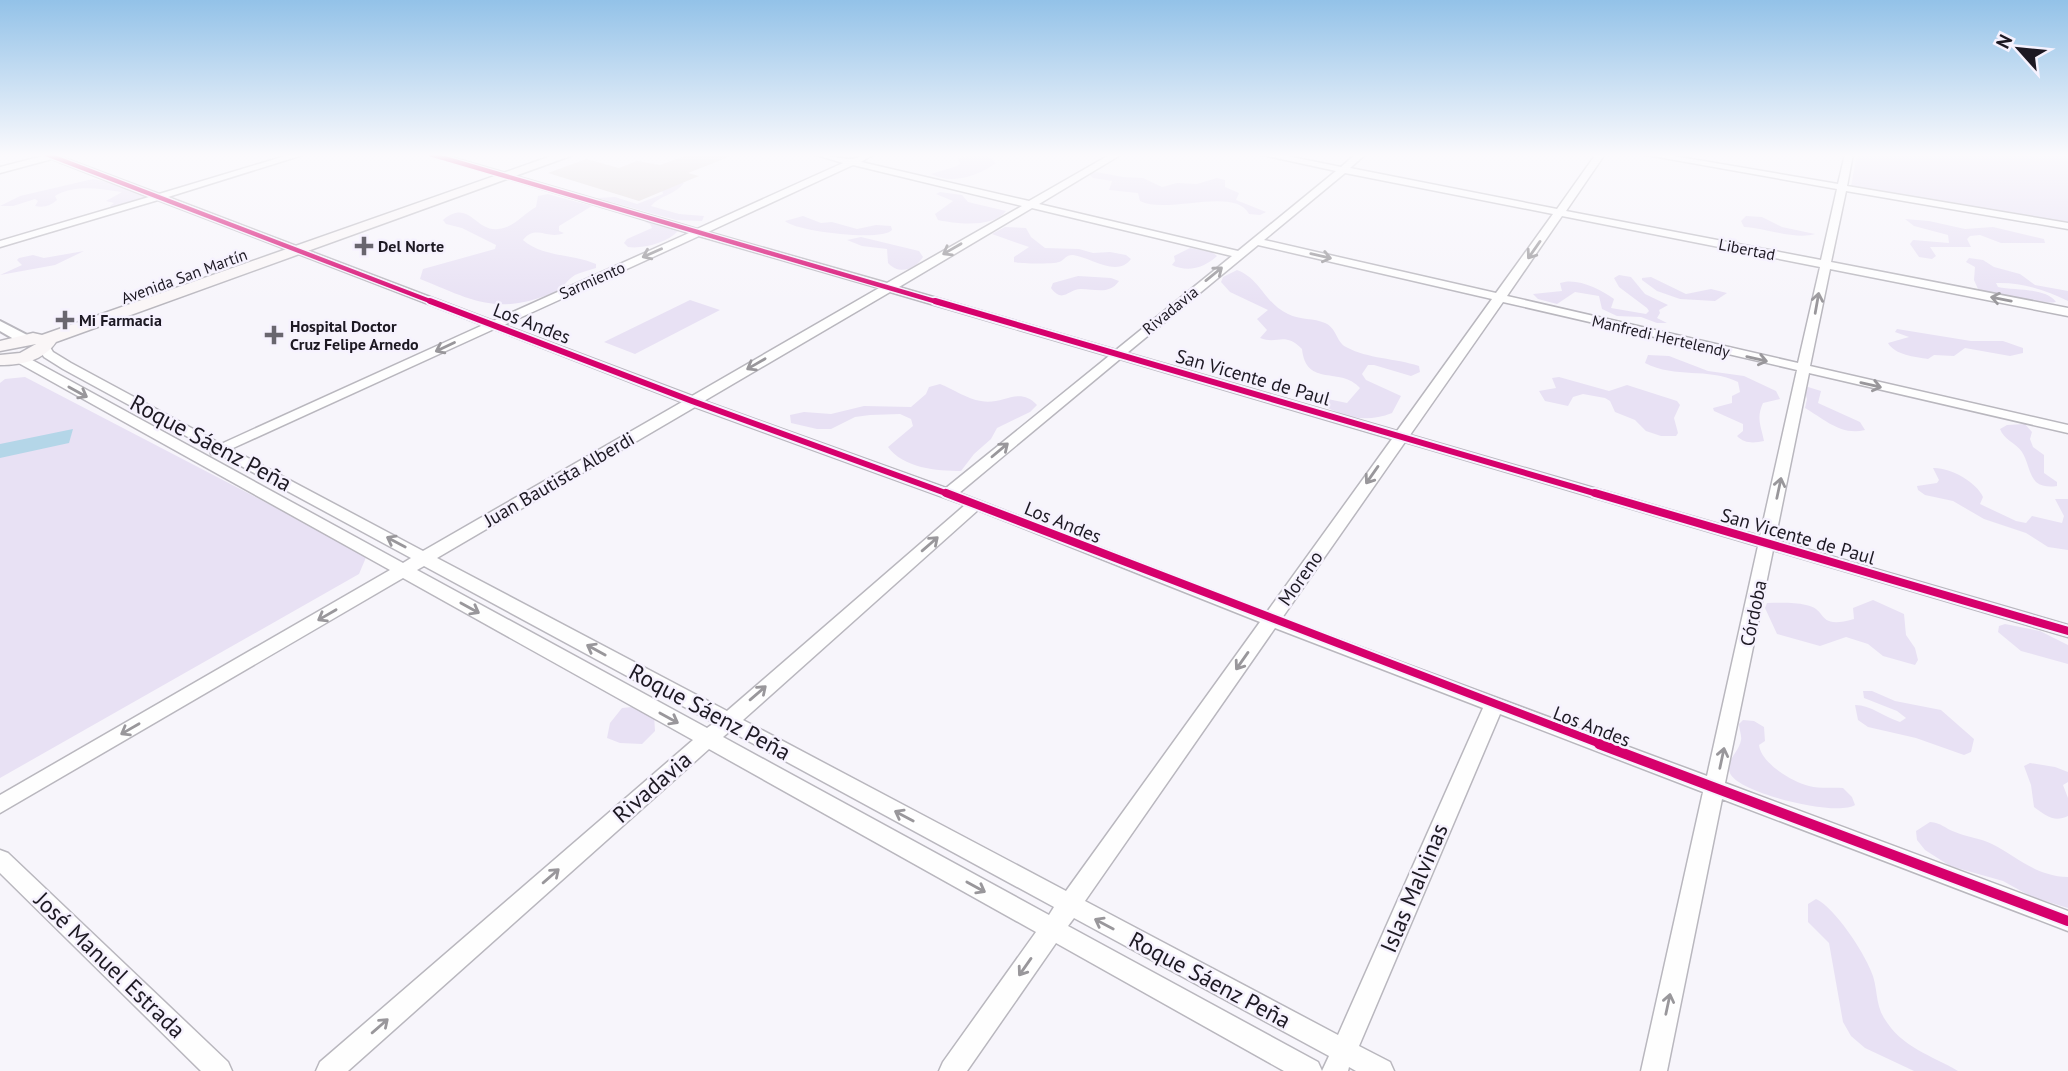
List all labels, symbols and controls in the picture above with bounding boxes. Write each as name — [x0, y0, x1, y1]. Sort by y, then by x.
north arrow — [1984, 14, 2054, 84]
text: N — [1990, 30, 2017, 52]
street label: Libertad — [1717, 234, 1777, 264]
place label: Del Norte — [378, 236, 444, 256]
marker: Del Norte — [356, 238, 372, 254]
one-way arrow — [1527, 240, 1541, 259]
one-way arrow — [943, 242, 963, 256]
street label: Avenida San Martín — [118, 244, 250, 308]
one-way arrow — [642, 247, 663, 260]
one-way arrow — [1309, 250, 1332, 263]
street label: Sarmiento — [556, 257, 628, 303]
one-way arrow — [1204, 267, 1222, 282]
street label: Rivadavia — [1138, 281, 1202, 339]
one-way arrow — [1811, 292, 1824, 315]
one-way arrow — [1990, 292, 2013, 305]
street label: Los Andes — [490, 297, 574, 349]
place label: Mi Farmacia — [79, 310, 162, 330]
street label: Manfredi Hertelendy — [1590, 310, 1732, 362]
marker: Mi Farmacia — [57, 312, 73, 328]
place label: Hospital Doctor Cruz Felipe Arnedo — [290, 316, 419, 354]
marker: Hospital Doctor Cruz Felipe Arnedo — [264, 325, 284, 345]
one-way arrow — [434, 341, 456, 354]
street label: San Vicente de Paul — [1173, 343, 1333, 411]
one-way arrow — [1745, 353, 1768, 366]
one-way arrow — [746, 357, 766, 371]
one-way arrow — [1859, 379, 1882, 392]
one-way arrow — [67, 385, 87, 399]
street label: Roque Sáenz Peña — [125, 388, 297, 497]
street label: Juan Bautista Alberdi — [479, 426, 638, 532]
one-way arrow — [991, 443, 1009, 458]
one-way arrow — [1365, 465, 1379, 484]
one-way arrow — [1773, 477, 1787, 500]
street label: Los Andes — [1021, 496, 1105, 548]
street label: San Vicente de Paul — [1718, 502, 1878, 570]
one-way arrow — [386, 534, 407, 548]
one-way arrow — [921, 536, 939, 552]
street label: Moreno — [1272, 546, 1328, 610]
street label: Córdoba — [1734, 578, 1772, 648]
one-way arrow — [459, 602, 480, 616]
one-way arrow — [317, 608, 337, 622]
one-way arrow — [586, 643, 607, 656]
one-way arrow — [1235, 651, 1249, 670]
street label: Roque Sáenz Peña — [624, 657, 796, 766]
one-way arrow — [749, 685, 767, 701]
street label: Los Andes — [1550, 700, 1634, 752]
one-way arrow — [659, 711, 679, 725]
one-way arrow — [121, 722, 141, 736]
street label: Rivadavia — [606, 745, 697, 829]
one-way arrow — [1715, 747, 1729, 770]
one-way arrow — [894, 809, 915, 822]
street label: Islas Malvinas — [1373, 819, 1454, 957]
one-way arrow — [541, 868, 559, 884]
one-way arrow — [965, 881, 986, 894]
street label: José Manuel Estrada — [28, 885, 192, 1044]
one-way arrow — [1094, 916, 1115, 930]
street label: Roque Sáenz Peña — [1124, 925, 1296, 1034]
one-way arrow — [1018, 957, 1032, 976]
one-way arrow — [1662, 993, 1675, 1016]
one-way arrow — [371, 1018, 389, 1034]

